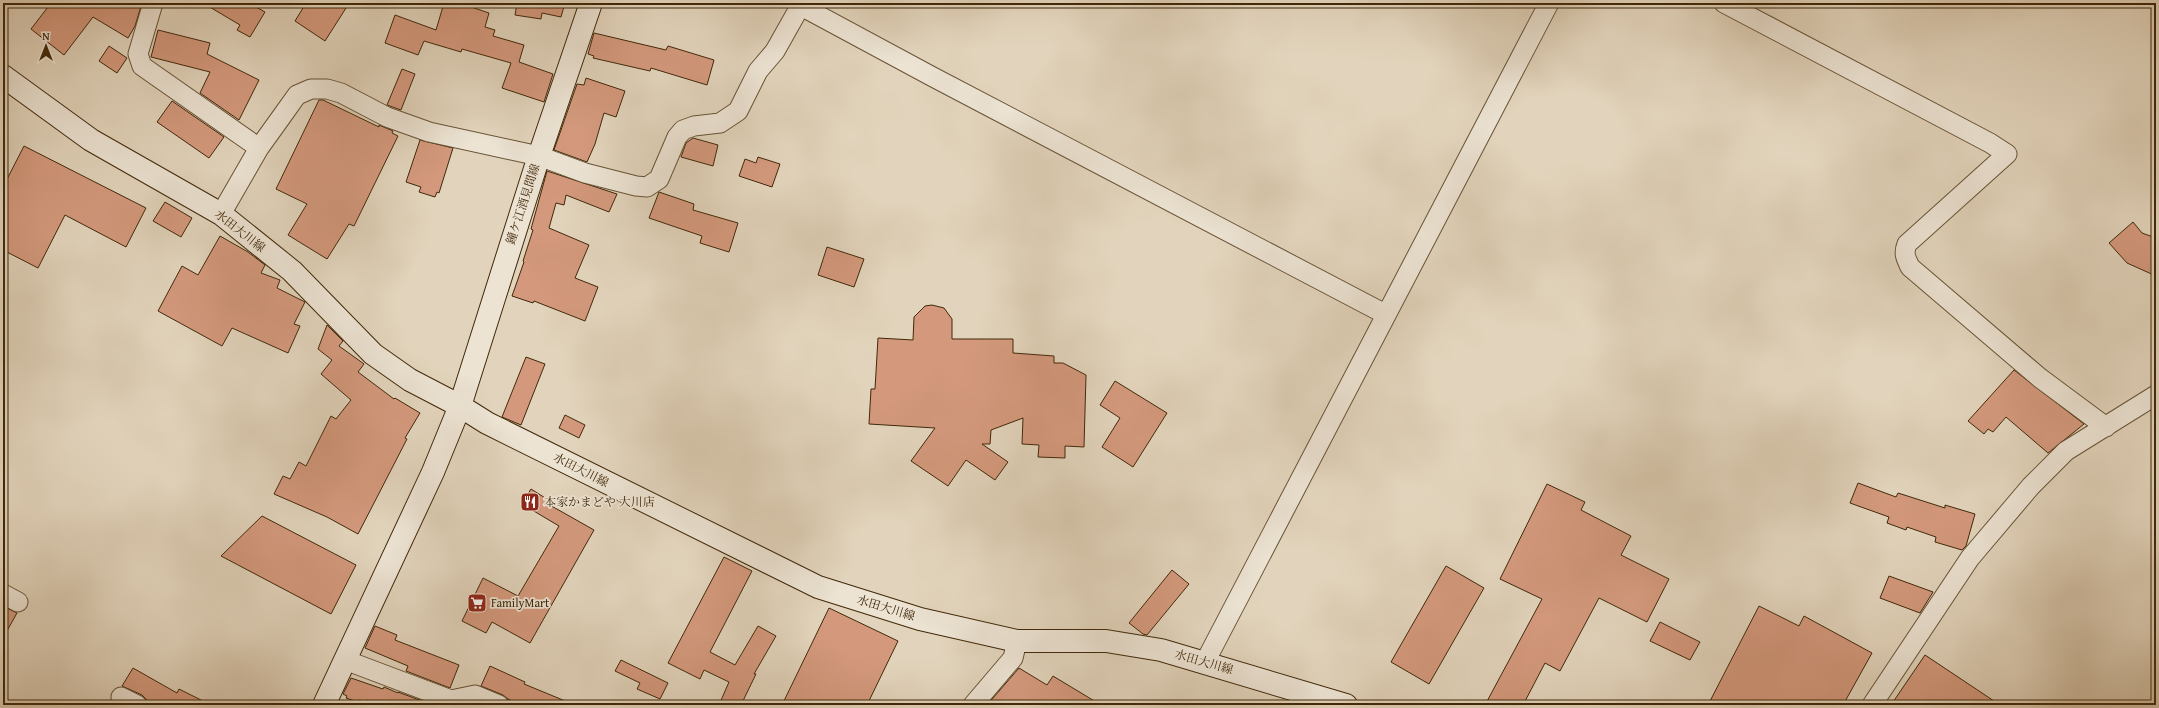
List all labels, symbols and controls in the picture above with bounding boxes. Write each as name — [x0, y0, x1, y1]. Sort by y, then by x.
north arrow — [26, 26, 66, 66]
text: N — [42, 28, 50, 44]
street label: 鐘ケ江酒見間線 — [501, 161, 544, 246]
street label: 水田大川線 — [211, 205, 269, 256]
street label: 水田大川線 — [551, 448, 612, 491]
restaurant icon: 本家かまどや 大川店 — [519, 491, 541, 513]
place label: 本家かまどや 大川店 — [544, 493, 655, 510]
street label: 水田大川線 — [855, 591, 917, 624]
supermarket icon: FamilyMart — [466, 592, 488, 614]
place label: FamilyMart — [491, 594, 550, 611]
street label: 水田大川線 — [1173, 645, 1235, 678]

